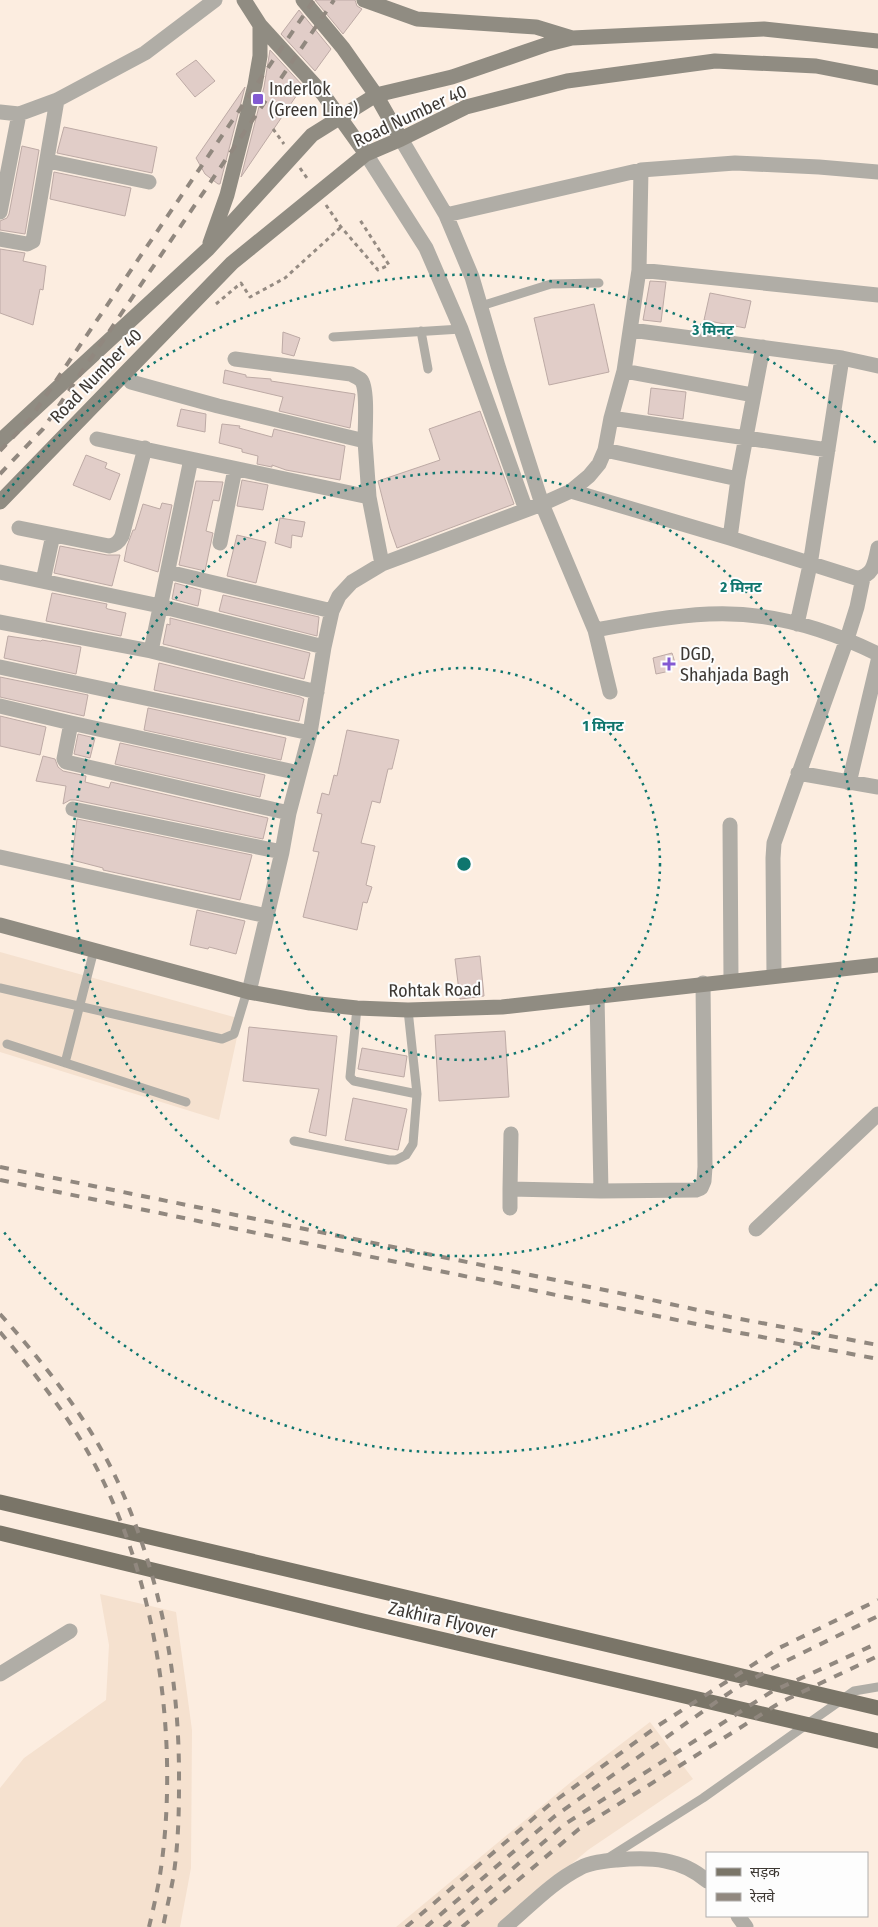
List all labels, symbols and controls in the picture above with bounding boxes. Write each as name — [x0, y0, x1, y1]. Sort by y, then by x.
place label: Inderlok (Green Line) — [269, 78, 358, 121]
street label: Road Number 40 — [350, 80, 470, 152]
marker: Inderlok (Green Line) — [251, 92, 265, 106]
text: 3 मिनट — [691, 321, 735, 339]
street label: Road Number 40 — [45, 324, 147, 428]
text: 2 मिनट — [719, 578, 763, 596]
place label: DGD, Shahjada Bagh — [680, 643, 789, 686]
marker: DGD, Shahjada Bagh — [662, 657, 676, 671]
text: 1 मिनट — [583, 717, 624, 735]
centre of rings — [455, 855, 473, 873]
street label: Rohtak Road — [388, 978, 482, 1002]
street label: Zakhira Flyover — [386, 1597, 500, 1643]
legend — [706, 1852, 868, 1917]
text: सड़क — [750, 1863, 780, 1881]
text: रेलवे — [749, 1888, 775, 1906]

